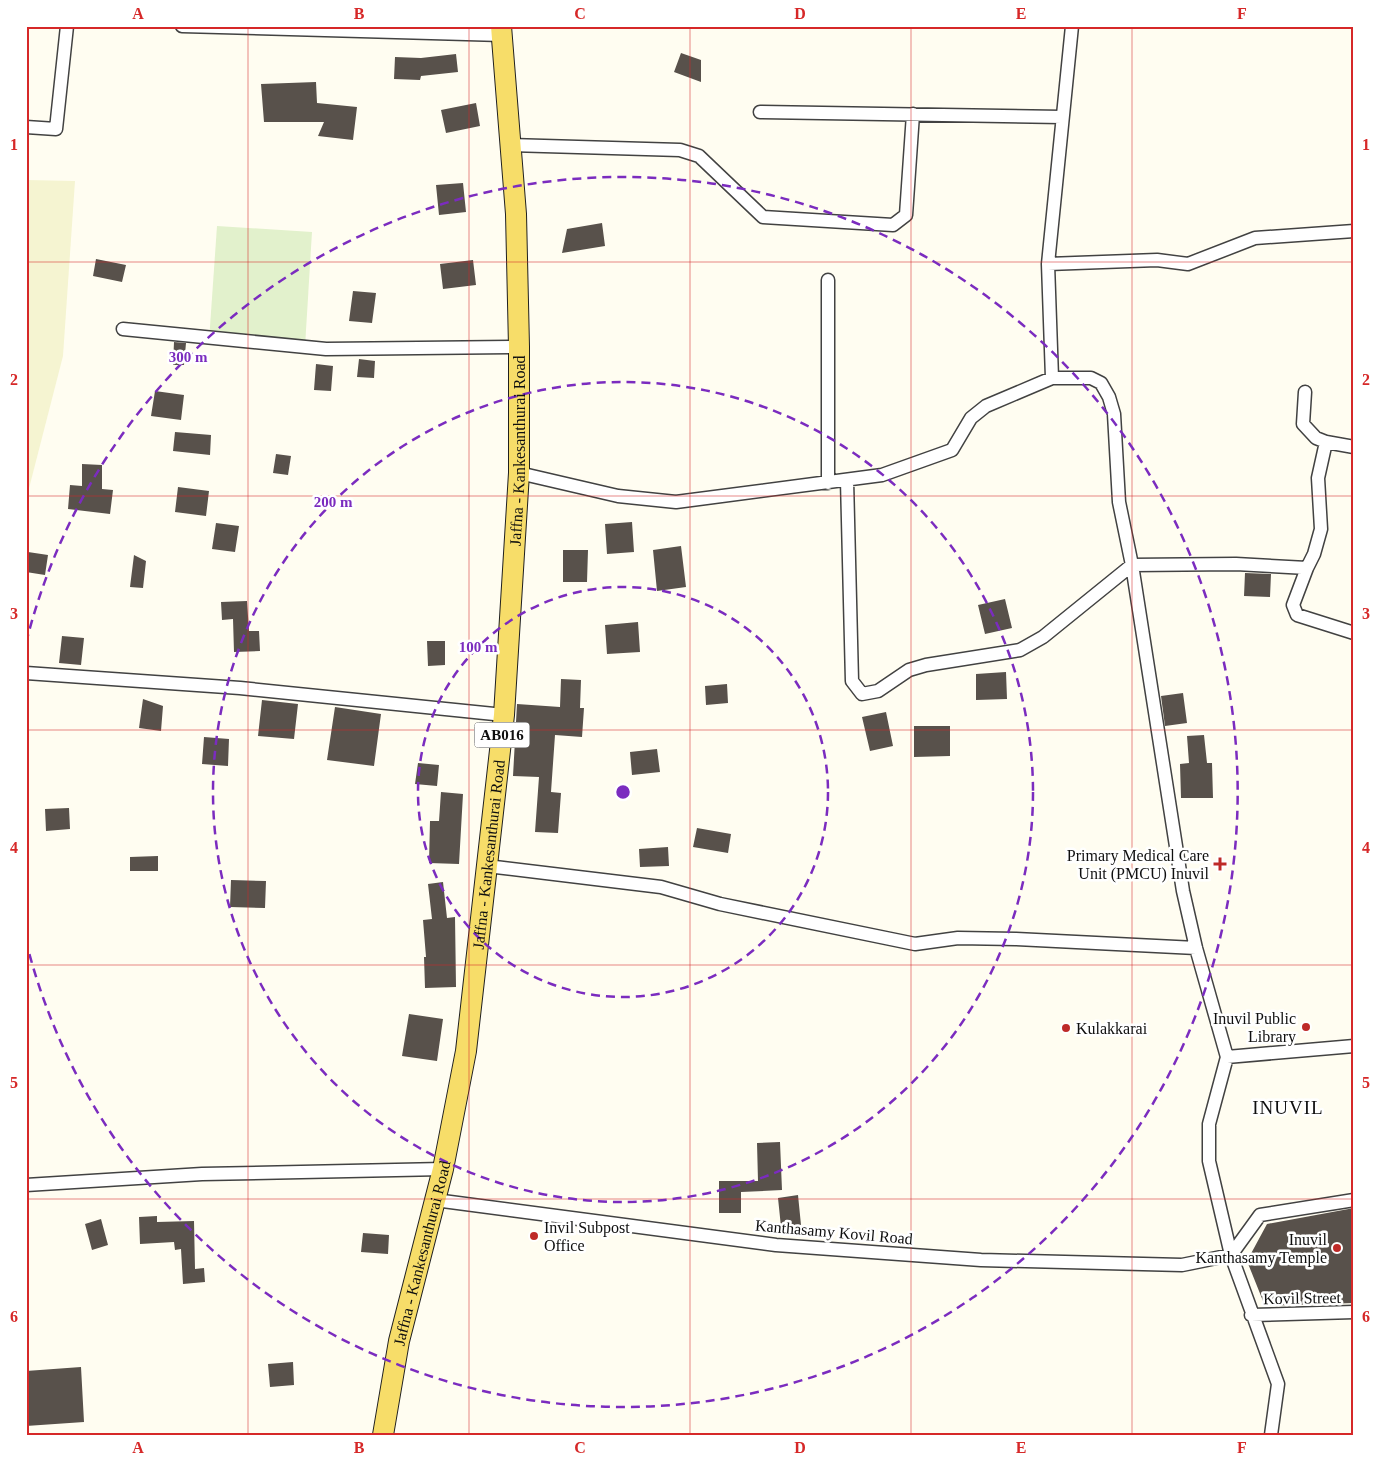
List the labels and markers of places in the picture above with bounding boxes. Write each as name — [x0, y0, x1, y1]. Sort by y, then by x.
centre of rings — [614, 783, 632, 801]
place label: Primary Medical Care Unit (PMCU) Inuvil — [1067, 847, 1210, 883]
marker: Primary Medical Care Unit (PMCU) Inuvil — [1213, 857, 1227, 871]
place label: Inuvil Public Library — [1213, 1010, 1296, 1046]
place label: Kulakkarai — [1076, 1020, 1148, 1037]
marker: Inuvil Public Library — [1300, 1021, 1312, 1033]
marker: Kulakkarai — [1060, 1022, 1072, 1034]
place label: Invil Subpost Office — [544, 1219, 630, 1254]
marker: Invil Subpost Office — [528, 1230, 540, 1242]
place label: Inuvil Kanthasamy Temple — [1196, 1231, 1328, 1267]
marker: Inuvil Kanthasamy Temple — [1331, 1242, 1343, 1254]

